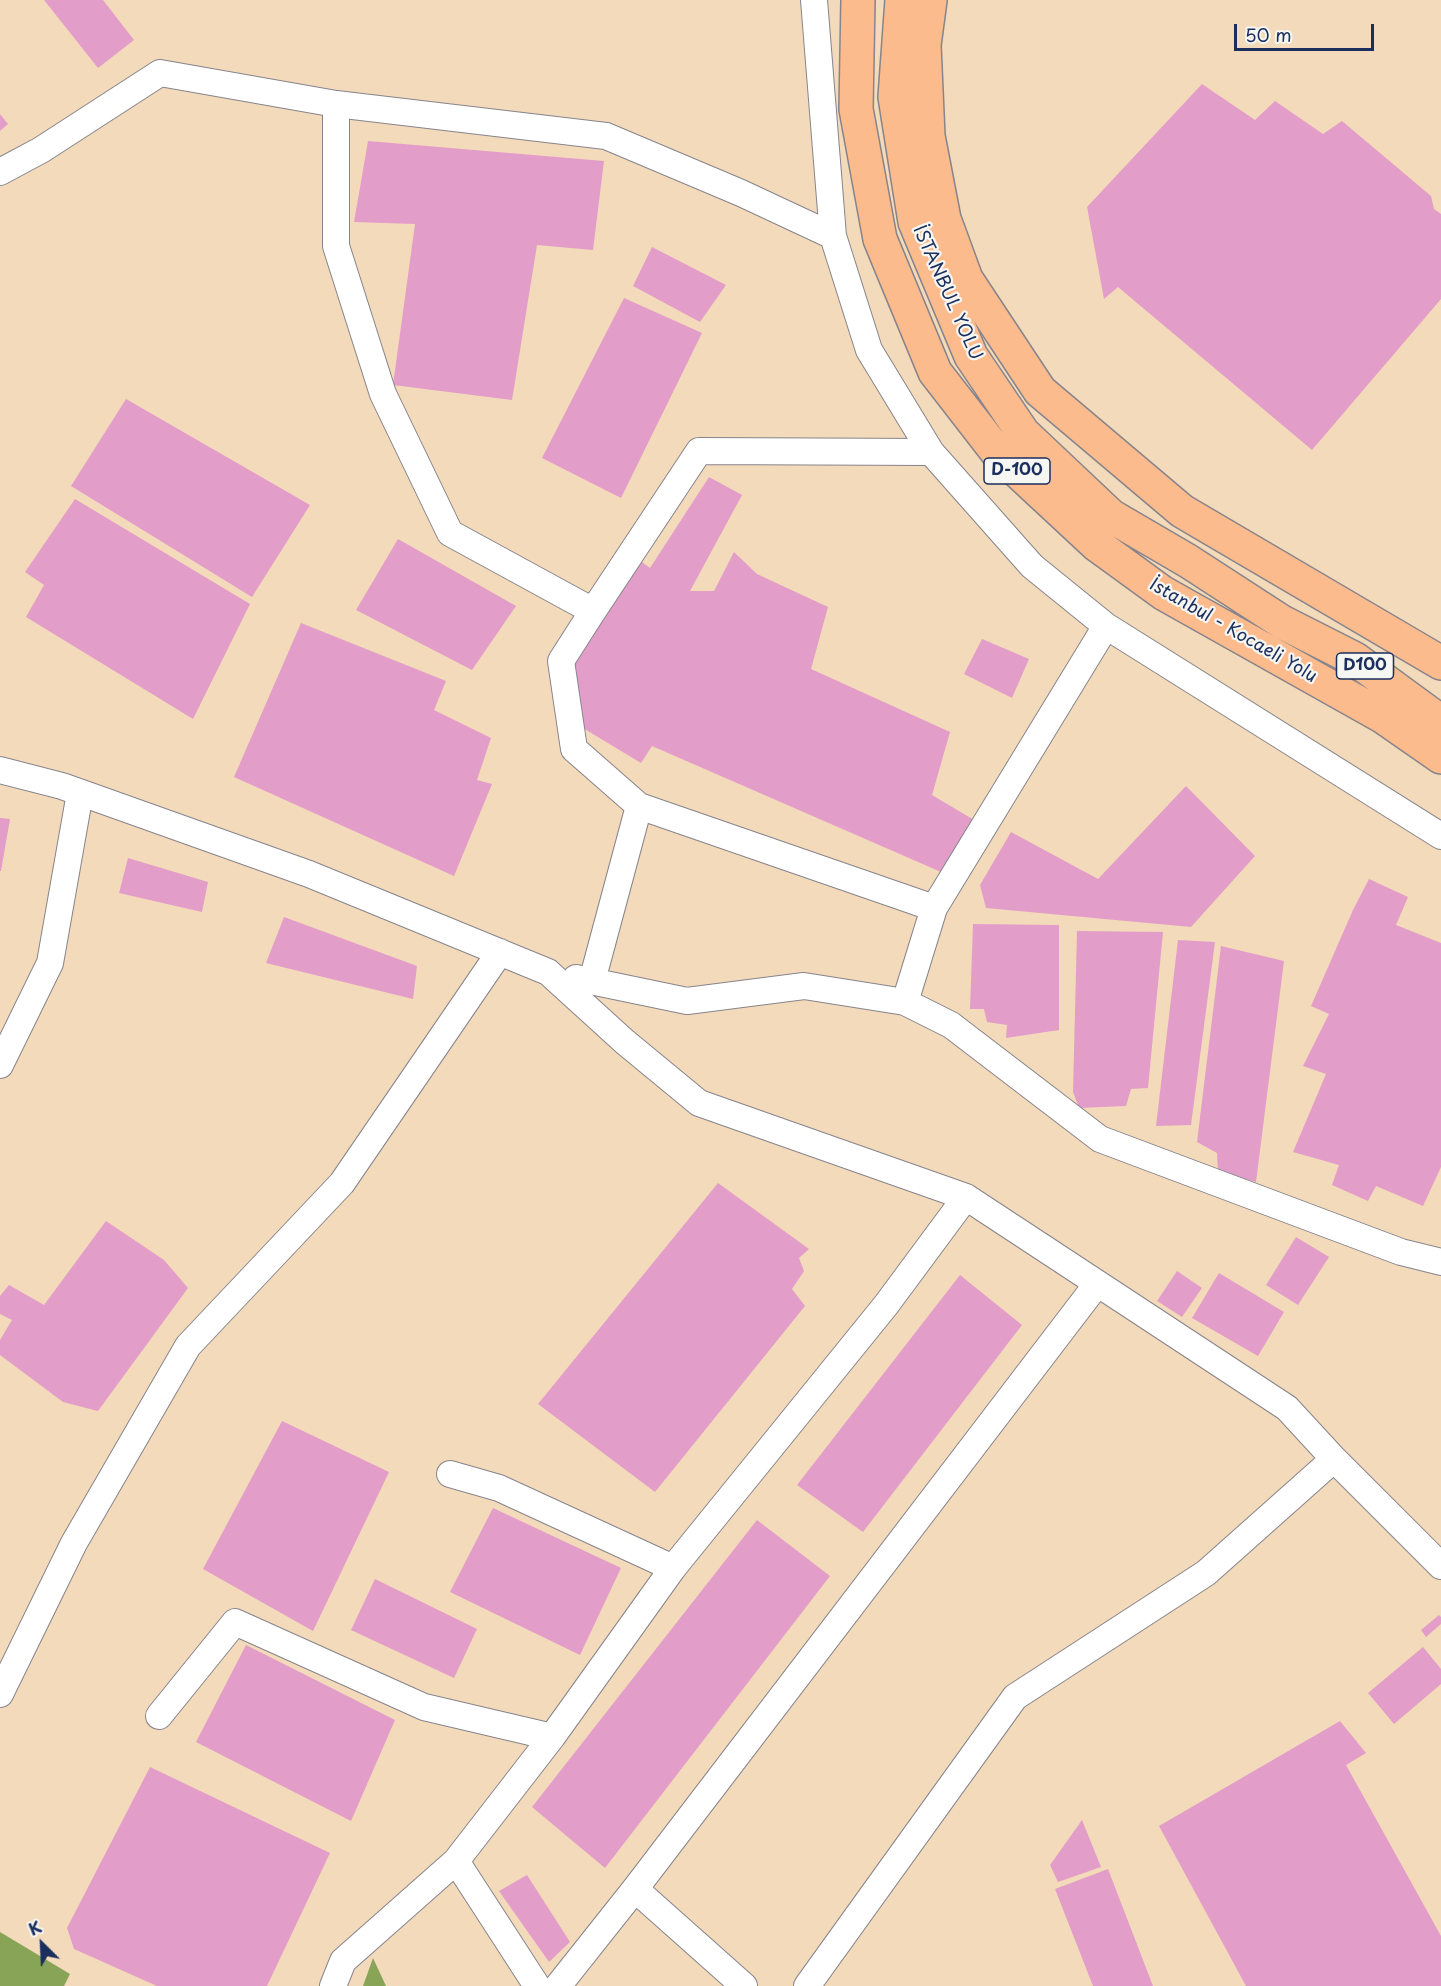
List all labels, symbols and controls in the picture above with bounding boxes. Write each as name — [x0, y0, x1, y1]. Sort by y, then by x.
scale bar — [1237, 12, 1376, 50]
text: 50 m — [1245, 21, 1292, 48]
street label: İSTANBUL YOLU — [908, 222, 986, 364]
road number: D-100 — [984, 458, 1050, 484]
street label: İstanbul - Kocaeli Yolu — [1145, 574, 1321, 688]
road number: D100 — [1336, 653, 1394, 679]
north arrow — [12, 1914, 72, 1974]
text: K — [24, 1914, 45, 1941]

